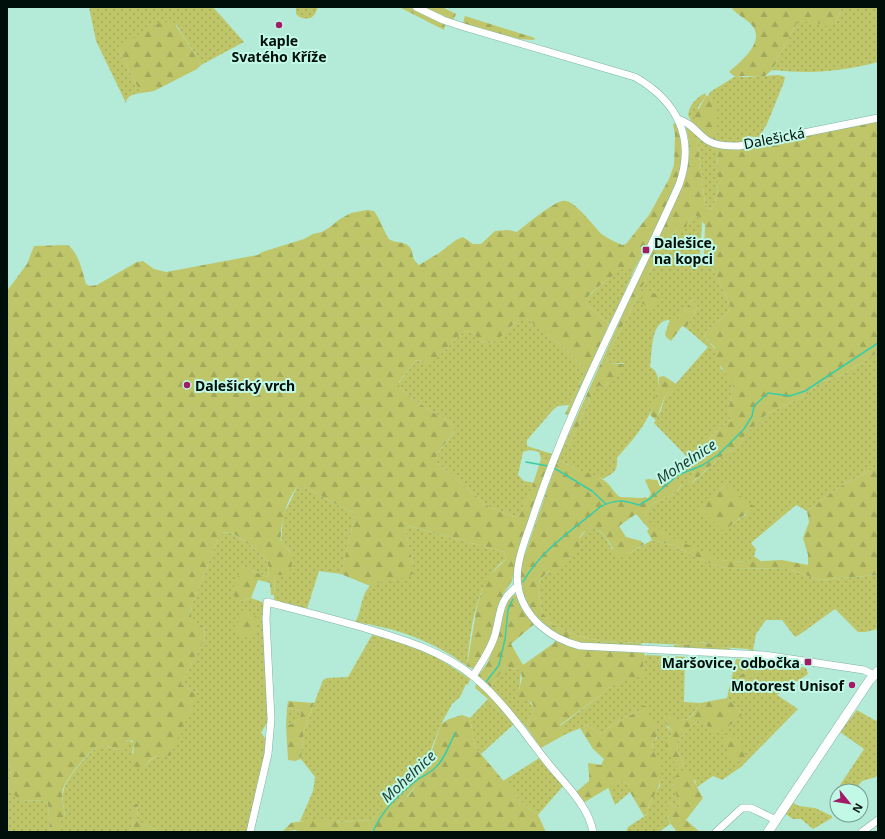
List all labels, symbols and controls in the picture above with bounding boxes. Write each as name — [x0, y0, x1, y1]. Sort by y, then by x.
marker: kaple Svatého Kříže — [274, 20, 284, 30]
place label: kaple Svatého Kříže — [231, 31, 327, 66]
street label: Dalešická — [742, 123, 806, 153]
place label: Dalešice, na kopci — [654, 233, 716, 268]
marker: Dalešice, na kopci — [641, 245, 651, 255]
place label: Dalešický vrch — [195, 376, 295, 395]
marker: Dalešický vrch — [182, 380, 192, 390]
water label: Mohelnice — [652, 434, 720, 488]
place label: Maršovice, odbočka — [662, 653, 800, 672]
marker: Maršovice, odbočka — [803, 657, 813, 667]
place label: Motorest Unisof — [731, 676, 846, 695]
marker: Motorest Unisof — [847, 680, 857, 690]
water label: Mohelnice — [376, 745, 440, 806]
north arrow — [829, 783, 869, 823]
text: N — [849, 801, 867, 816]

